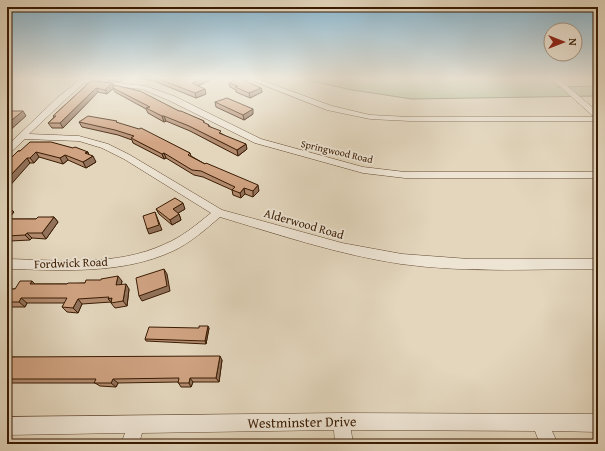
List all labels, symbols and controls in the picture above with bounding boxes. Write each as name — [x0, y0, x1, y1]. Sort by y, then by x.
north arrow — [543, 22, 583, 62]
text: N — [565, 38, 581, 46]
street label: Springwood Road — [299, 136, 375, 167]
street label: Alderwood Road — [262, 204, 347, 243]
street label: Fordwick Road — [34, 253, 109, 272]
street label: Westminster Drive — [247, 411, 357, 433]

